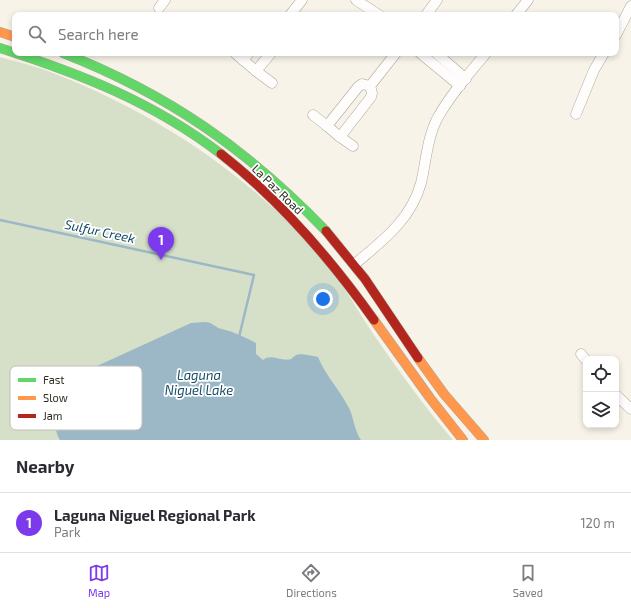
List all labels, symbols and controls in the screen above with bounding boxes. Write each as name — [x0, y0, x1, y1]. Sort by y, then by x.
search box — [12, 12, 619, 56]
icon: search — [26, 23, 48, 45]
text: Search here — [58, 25, 139, 43]
street label: La Paz Road — [250, 161, 306, 217]
water label: Sulfur Creek — [63, 216, 137, 246]
pin: 1 — [148, 227, 174, 260]
your location — [313, 289, 333, 309]
map controls — [583, 356, 619, 428]
button: locate — [583, 356, 619, 392]
legend — [10, 366, 142, 430]
water label: Laguna Niguel Lake — [165, 367, 233, 398]
text: Fast — [43, 373, 65, 386]
text: Slow — [43, 391, 68, 404]
button: layers — [583, 392, 619, 428]
text: Jam — [43, 409, 62, 422]
text: Nearby — [16, 456, 74, 476]
text: Laguna Niguel Regional Park — [54, 506, 256, 524]
text: 1 — [26, 515, 32, 531]
text: 120 m — [580, 515, 615, 531]
text: Park — [54, 524, 81, 540]
tab: Map — [88, 562, 110, 599]
tab: Directions — [286, 562, 337, 599]
tab: Saved — [513, 562, 543, 599]

